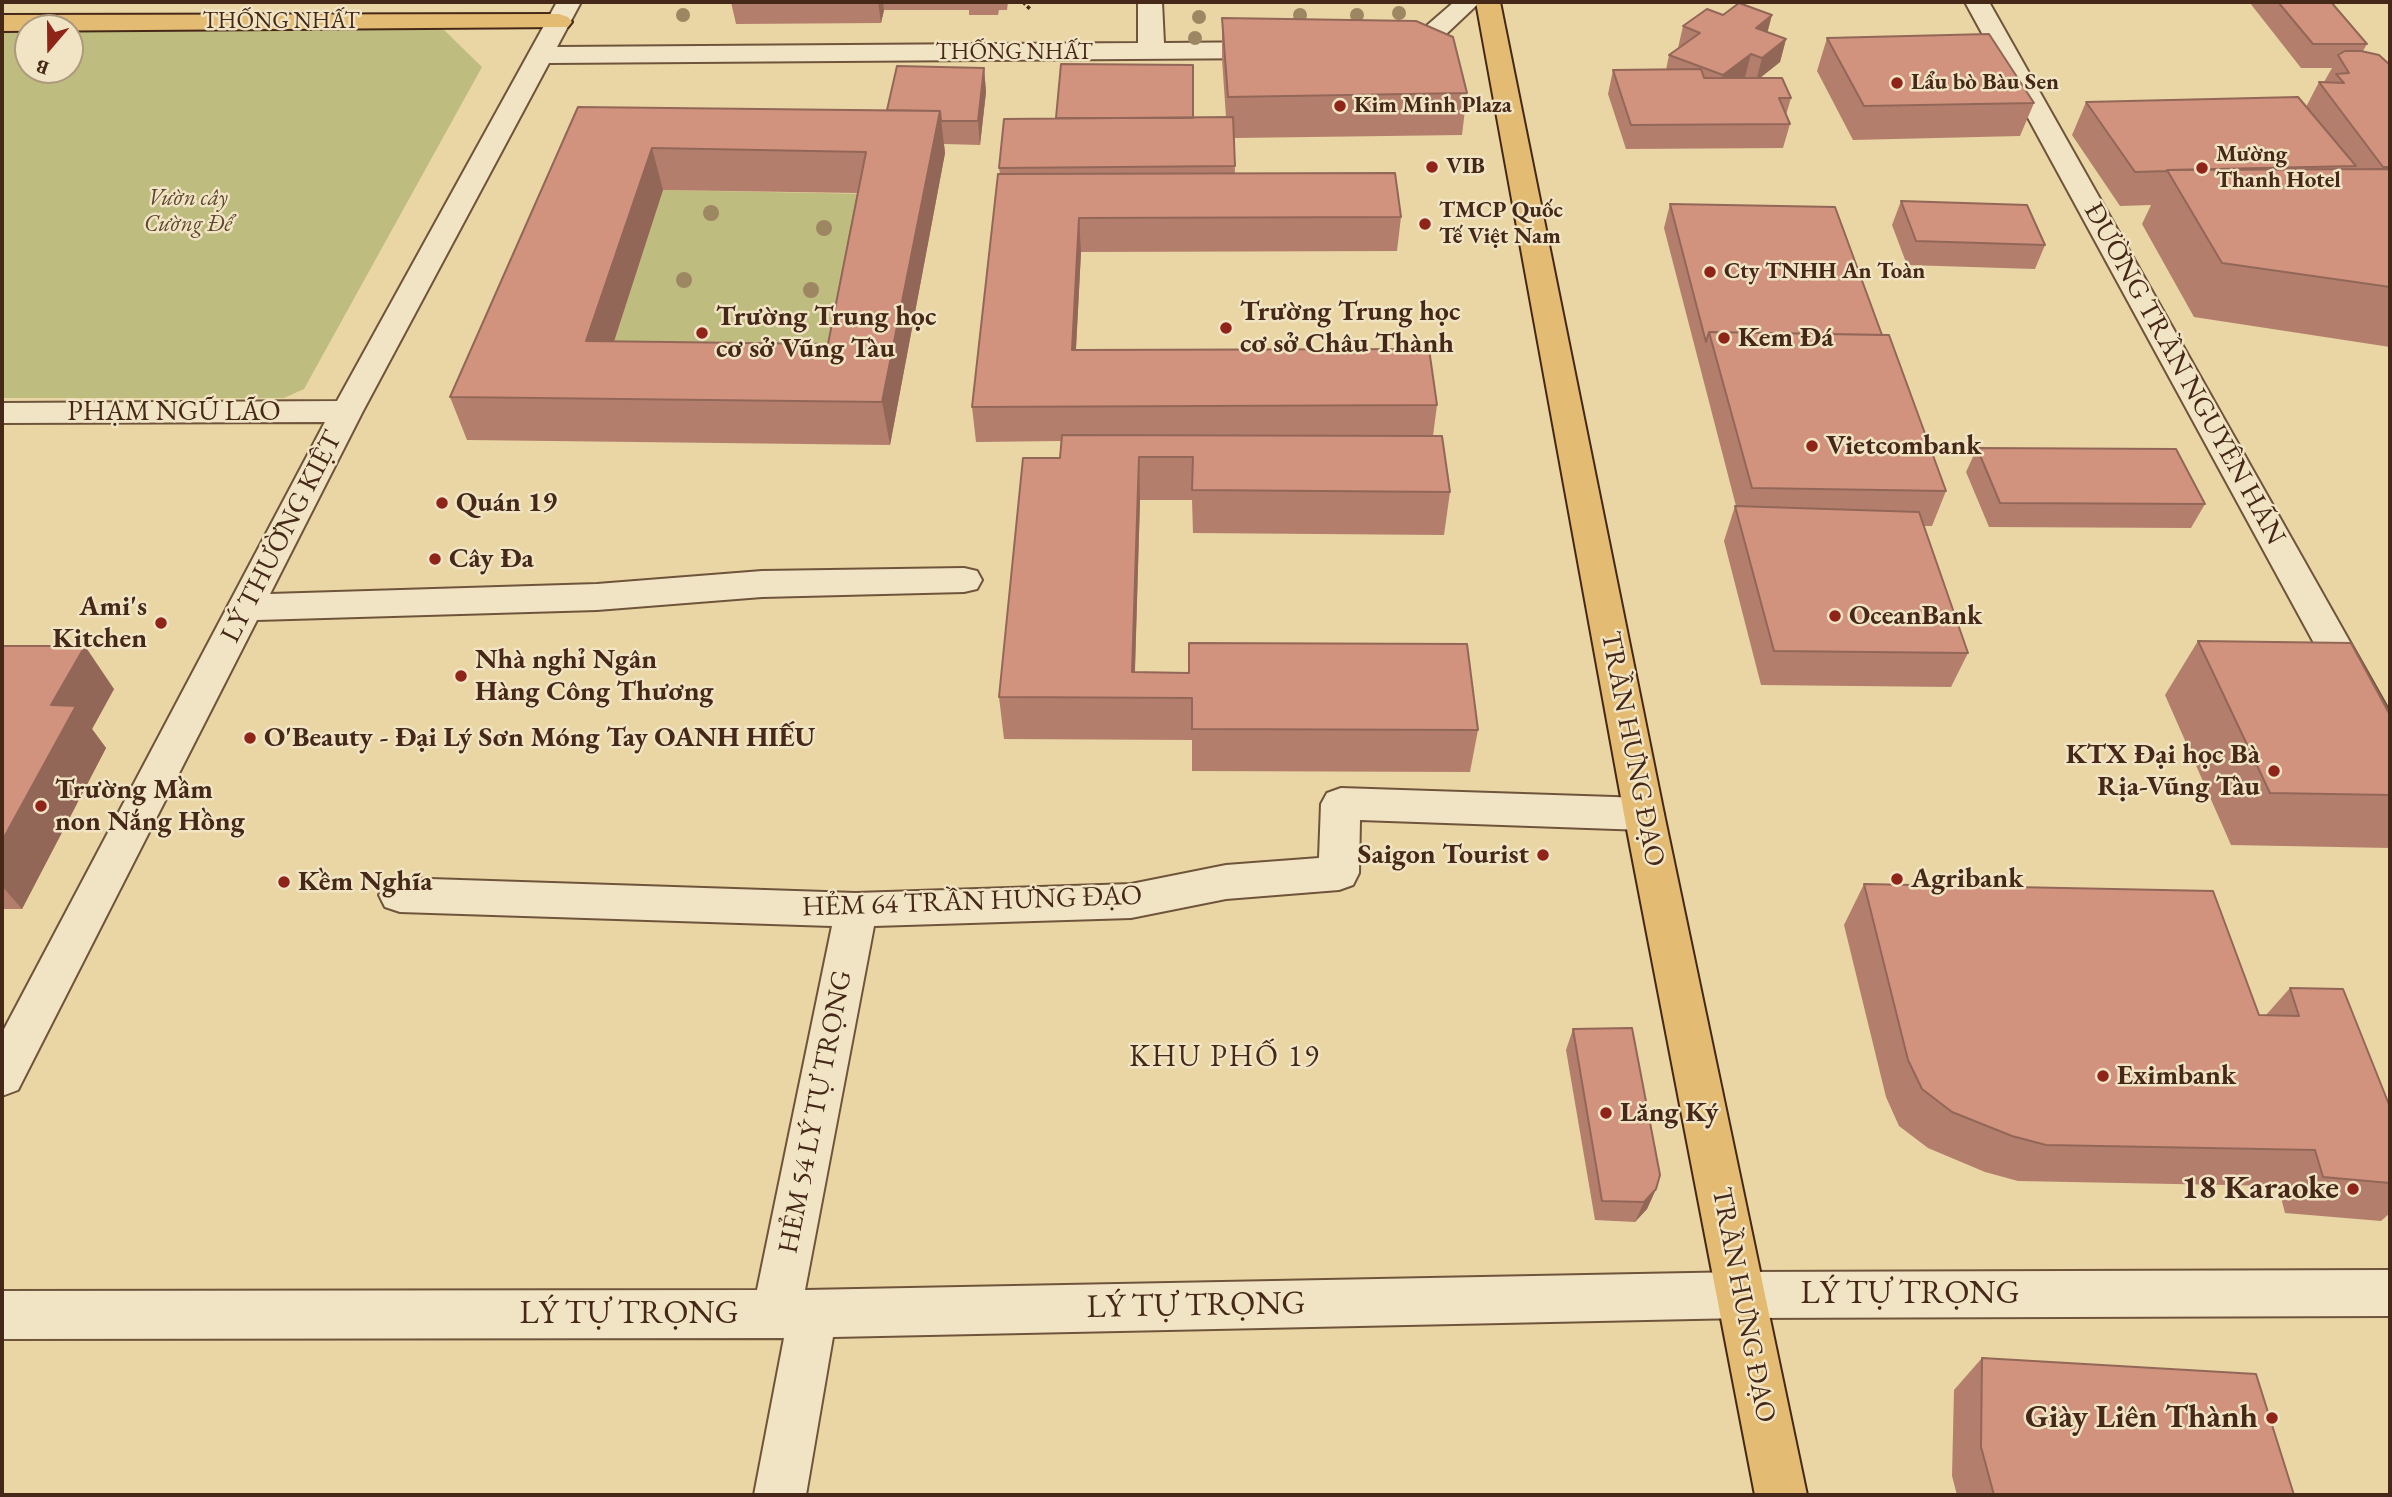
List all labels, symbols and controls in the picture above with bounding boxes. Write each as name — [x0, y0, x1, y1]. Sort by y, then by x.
street label: THỐNG NHẤT — [202, 8, 360, 36]
north arrow — [14, 14, 84, 84]
street label: THỐNG NHẤT — [935, 39, 1093, 67]
text: B — [32, 54, 52, 81]
place label: Lẩu bò Bàu Sen — [1911, 69, 2059, 97]
marker: Lẩu bò Bàu Sen — [1889, 75, 1905, 91]
place label: Kim Minh Plaza — [1354, 92, 1512, 120]
marker: Kim Minh Plaza — [1332, 98, 1348, 114]
place label: Mường Thanh Hotel — [2216, 141, 2341, 195]
place label: VIB — [1446, 153, 1485, 181]
marker: VIB — [1424, 159, 1440, 175]
marker: Mường Thanh Hotel — [2194, 160, 2210, 176]
park label: Vườn cây Cường Để — [144, 185, 232, 239]
place label: TMCP Quốc Tế Việt Nam — [1439, 197, 1563, 251]
street label: ĐƯỜNG TRẦN NGUYÊN HÃN — [2076, 197, 2292, 551]
marker: TMCP Quốc Tế Việt Nam — [1417, 216, 1433, 232]
place label: Cty TNHH An Toàn — [1724, 258, 1925, 286]
marker: Cty TNHH An Toàn — [1702, 264, 1718, 280]
place label: Trường Trung học cơ sở Châu Thành — [1240, 295, 1460, 361]
place label: Trường Trung học cơ sở Vũng Tàu — [716, 300, 936, 366]
marker: Trường Trung học cơ sở Châu Thành — [1218, 320, 1234, 336]
place label: Kem Đá — [1738, 321, 1833, 355]
marker: Trường Trung học cơ sở Vũng Tàu — [694, 325, 710, 341]
marker: Kem Đá — [1716, 330, 1732, 346]
street label: PHẠM NGŨ LÃO — [67, 395, 281, 429]
street label: LÝ THƯỜNG KIỆT — [214, 426, 350, 648]
place label: Vietcombank — [1826, 429, 1982, 463]
marker: Vietcombank — [1804, 438, 1820, 454]
place label: Quán 19 — [456, 486, 557, 520]
marker: Quán 19 — [434, 495, 450, 511]
place label: Cây Đa — [449, 542, 534, 576]
marker: Cây Đa — [427, 551, 443, 567]
place label: Ami's Kitchen — [52, 590, 147, 656]
place label: OceanBank — [1849, 599, 1982, 633]
marker: OceanBank — [1827, 608, 1843, 624]
marker: Ami's Kitchen — [153, 615, 169, 631]
street label: TRẦN HƯNG ĐẠO — [1593, 629, 1671, 869]
place label: Nhà nghỉ Ngân Hàng Công Thương — [475, 643, 714, 709]
marker: Nhà nghỉ Ngân Hàng Công Thương — [453, 668, 469, 684]
place label: O'Beauty - Đại Lý Sơn Móng Tay OANH HIẾU — [264, 721, 815, 755]
marker: O'Beauty - Đại Lý Sơn Móng Tay OANH HIẾU — [242, 730, 258, 746]
place label: KTX Đại học Bà Rịa-Vũng Tàu — [2066, 738, 2260, 804]
marker: KTX Đại học Bà Rịa-Vũng Tàu — [2266, 763, 2282, 779]
place label: Trường Mầm non Nắng Hồng — [55, 773, 245, 839]
marker: Trường Mầm non Nắng Hồng — [33, 798, 49, 814]
place label: Saigon Tourist — [1358, 838, 1529, 872]
marker: Saigon Tourist — [1535, 847, 1551, 863]
place label: Agribank — [1911, 862, 2023, 896]
place label: Kềm Nghĩa — [298, 865, 433, 899]
marker: Agribank — [1889, 871, 1905, 887]
marker: Kềm Nghĩa — [276, 874, 292, 890]
street label: HẺM 64 TRẦN HƯNG ĐẠO — [801, 879, 1143, 925]
street label: HẺM 54 LÝ TỰ TRỌNG — [772, 968, 860, 1256]
district label: KHU PHỐ 19 — [1131, 1040, 1319, 1076]
place label: Eximbank — [2117, 1059, 2236, 1093]
marker: Eximbank — [2095, 1068, 2111, 1084]
place label: Lăng Ký — [1620, 1096, 1718, 1130]
marker: Lăng Ký — [1598, 1105, 1614, 1121]
place label: 18 Karaoke — [2181, 1169, 2339, 1209]
marker: 18 Karaoke — [2345, 1181, 2361, 1197]
street label: TRẦN HƯNG ĐẠO — [1704, 1185, 1782, 1425]
street label: LÝ TỰ TRỌNG — [1800, 1274, 2020, 1314]
street label: LÝ TỰ TRỌNG — [1086, 1284, 1306, 1328]
street label: LÝ TỰ TRỌNG — [519, 1294, 739, 1334]
place label: Giày Liên Thành — [2025, 1398, 2258, 1438]
marker: Giày Liên Thành — [2264, 1410, 2280, 1426]

